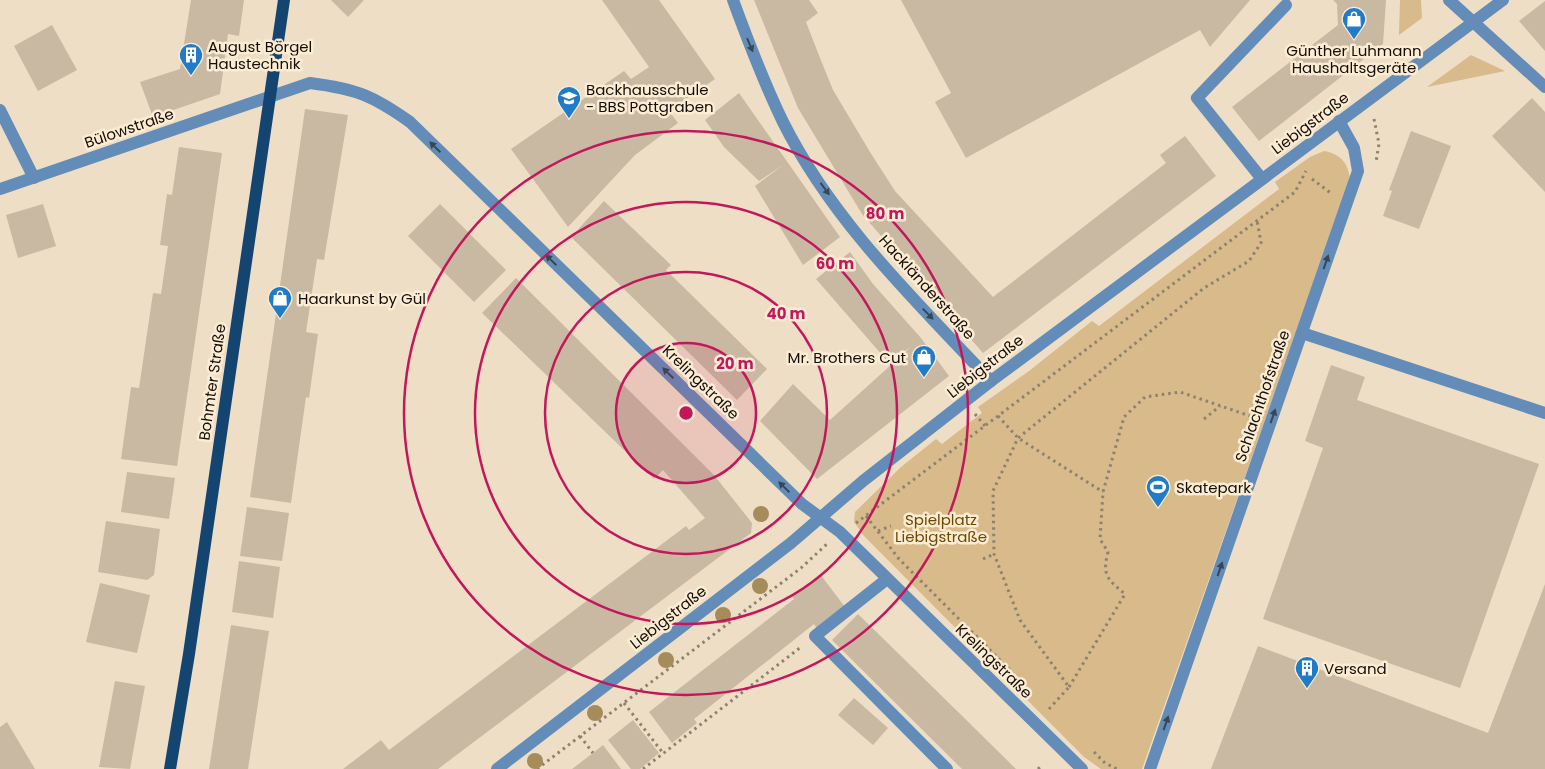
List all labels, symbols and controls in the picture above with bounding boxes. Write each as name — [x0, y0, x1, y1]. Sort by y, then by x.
shop icon: Günther Luhmann Haushaltsgeräte — [1341, 6, 1367, 40]
place label: August Börgel Haustechnik — [208, 36, 312, 74]
one-way arrow — [747, 38, 755, 52]
place label: Günther Luhmann Haushaltsgeräte — [1286, 40, 1422, 78]
building icon: August Börgel Haustechnik — [178, 42, 204, 76]
place label: Backhausschule - BBS Pottgraben — [586, 79, 714, 117]
school or university icon: Backhausschule - BBS Pottgraben — [556, 85, 582, 119]
street label: Liebigstraße — [1267, 87, 1353, 159]
street label: Bülowstraße — [82, 103, 176, 153]
one-way arrow — [429, 141, 441, 153]
one-way arrow — [820, 182, 830, 196]
text: 80 m — [866, 203, 904, 224]
street label: Hackländerstraße — [874, 230, 980, 344]
text: 60 m — [816, 253, 854, 274]
one-way arrow — [546, 254, 558, 266]
one-way arrow — [1323, 255, 1330, 270]
shop icon: Haarkunst by Gül — [267, 285, 293, 319]
place label: Haarkunst by Gül — [298, 288, 426, 309]
text: 40 m — [766, 303, 806, 324]
one-way arrow — [922, 308, 934, 320]
street label: Bohmter Straße — [193, 322, 231, 442]
street label: Schlachthofstraße — [1230, 327, 1294, 465]
street label: Liebigstraße — [942, 329, 1028, 403]
street label: Krelingstraße — [658, 340, 744, 424]
shop icon: Mr. Brothers Cut — [911, 344, 937, 378]
place label: Mr. Brothers Cut — [788, 347, 906, 368]
text: 20 m — [716, 353, 754, 374]
one-way arrow — [662, 367, 674, 379]
centre of rings — [677, 404, 695, 422]
one-way arrow — [1269, 408, 1277, 423]
sports icon: Skatepark — [1145, 474, 1171, 508]
place label: Skatepark — [1176, 477, 1251, 498]
one-way arrow — [779, 481, 791, 493]
park label: Spielplatz Liebigstraße — [895, 509, 987, 547]
one-way arrow — [1216, 562, 1224, 577]
street label: Liebigstraße — [625, 580, 711, 654]
street label: Krelingstraße — [951, 619, 1037, 703]
building icon: Versand — [1294, 655, 1320, 689]
place label: Versand — [1324, 658, 1387, 679]
one-way arrow — [1163, 715, 1171, 730]

